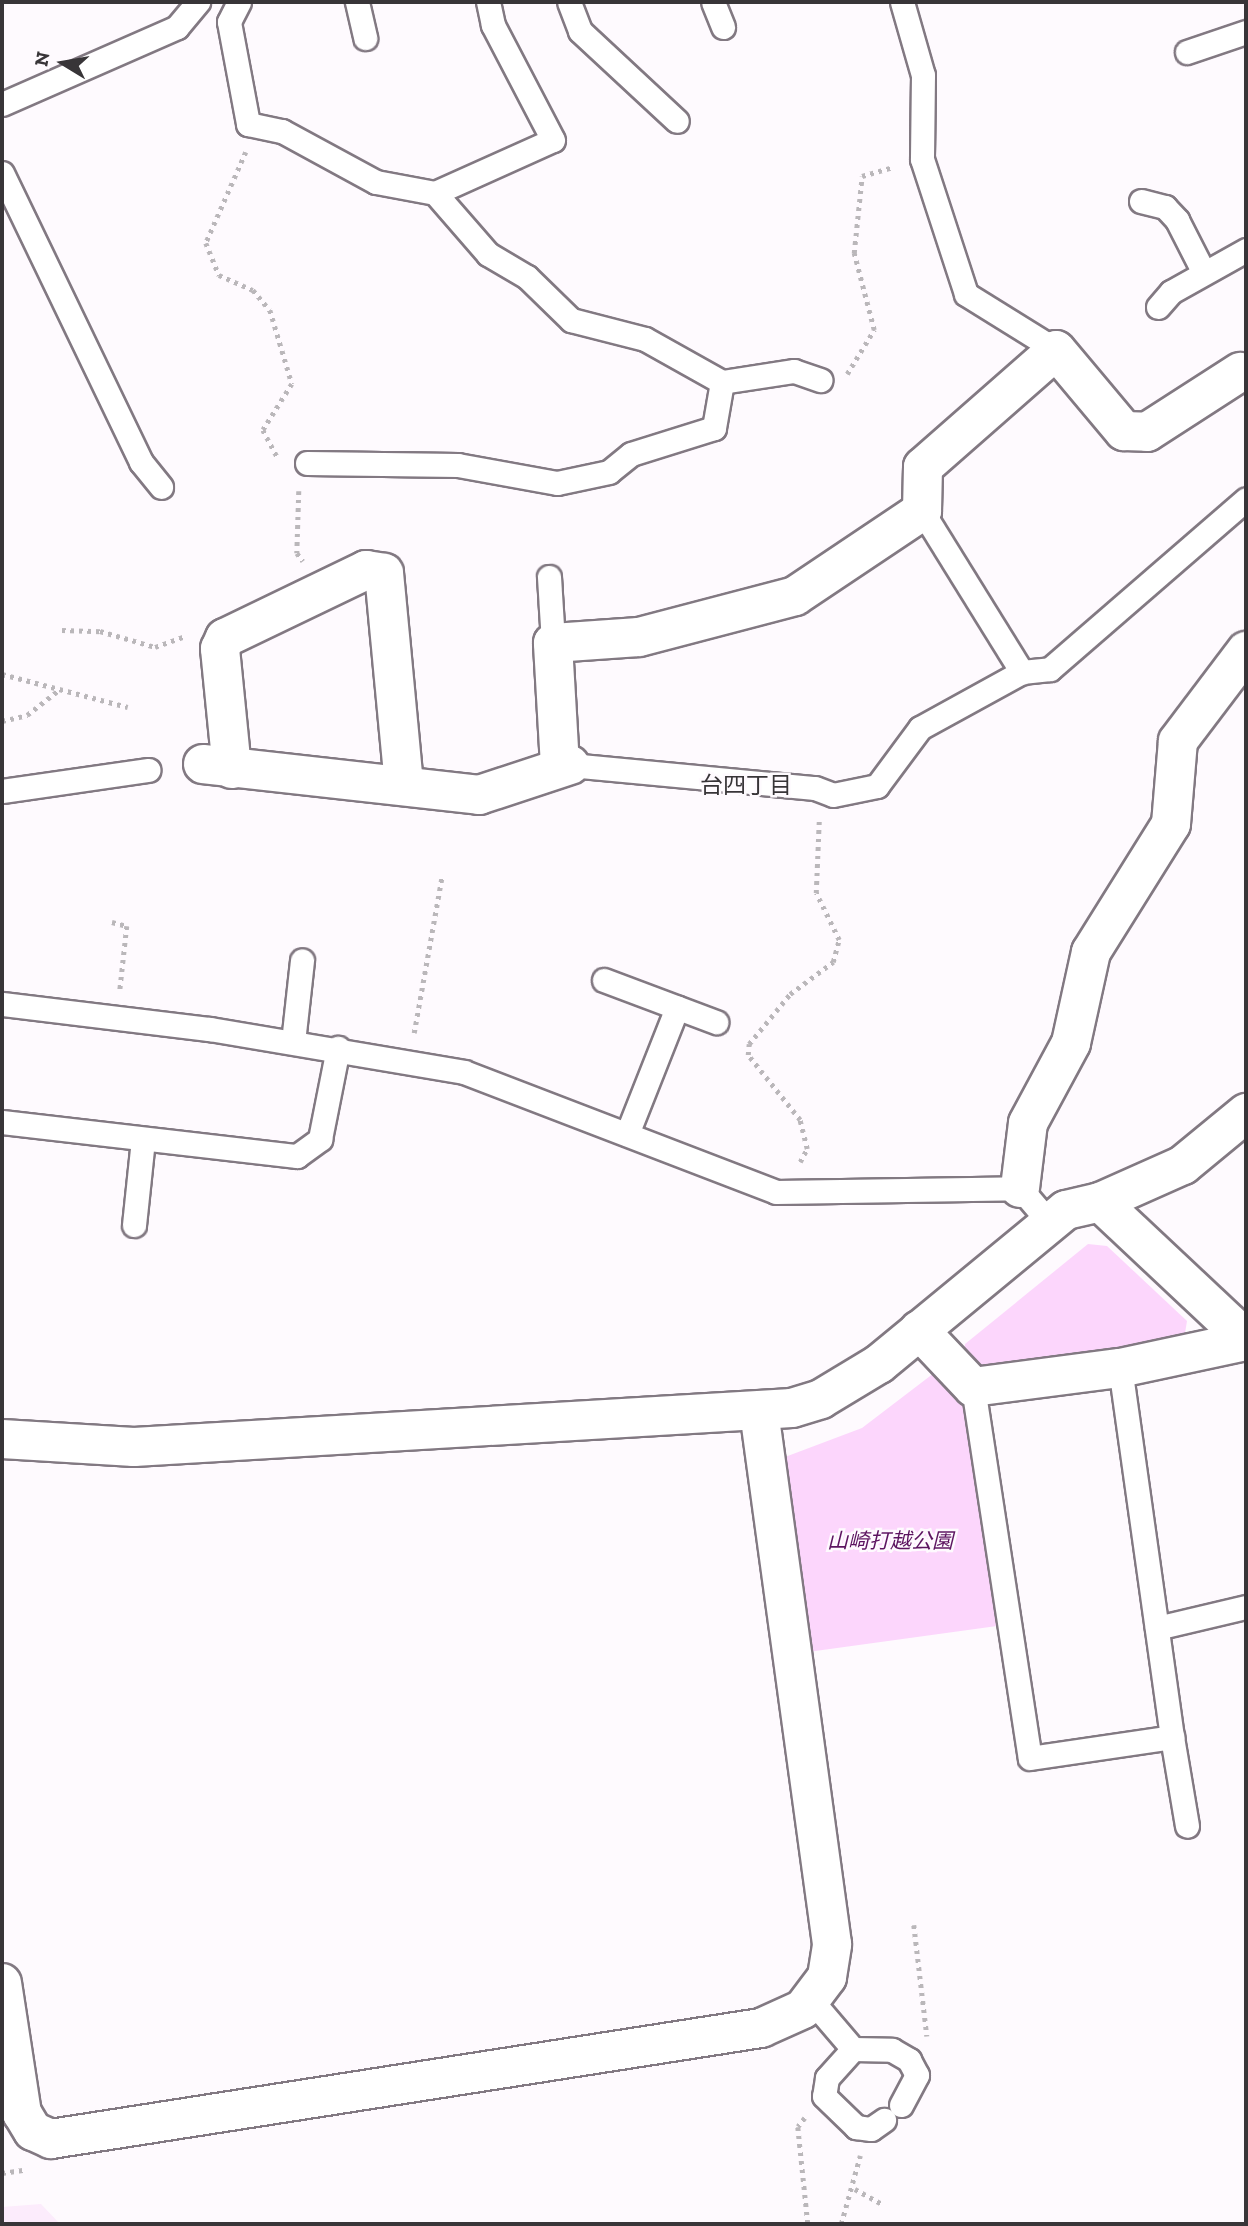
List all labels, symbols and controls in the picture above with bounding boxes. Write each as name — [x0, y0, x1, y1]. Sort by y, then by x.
north arrow — [28, 28, 98, 98]
text: N — [29, 50, 55, 68]
district label: 台四丁目 — [700, 771, 792, 799]
park label: 山崎打越公園 — [827, 1528, 953, 1554]

